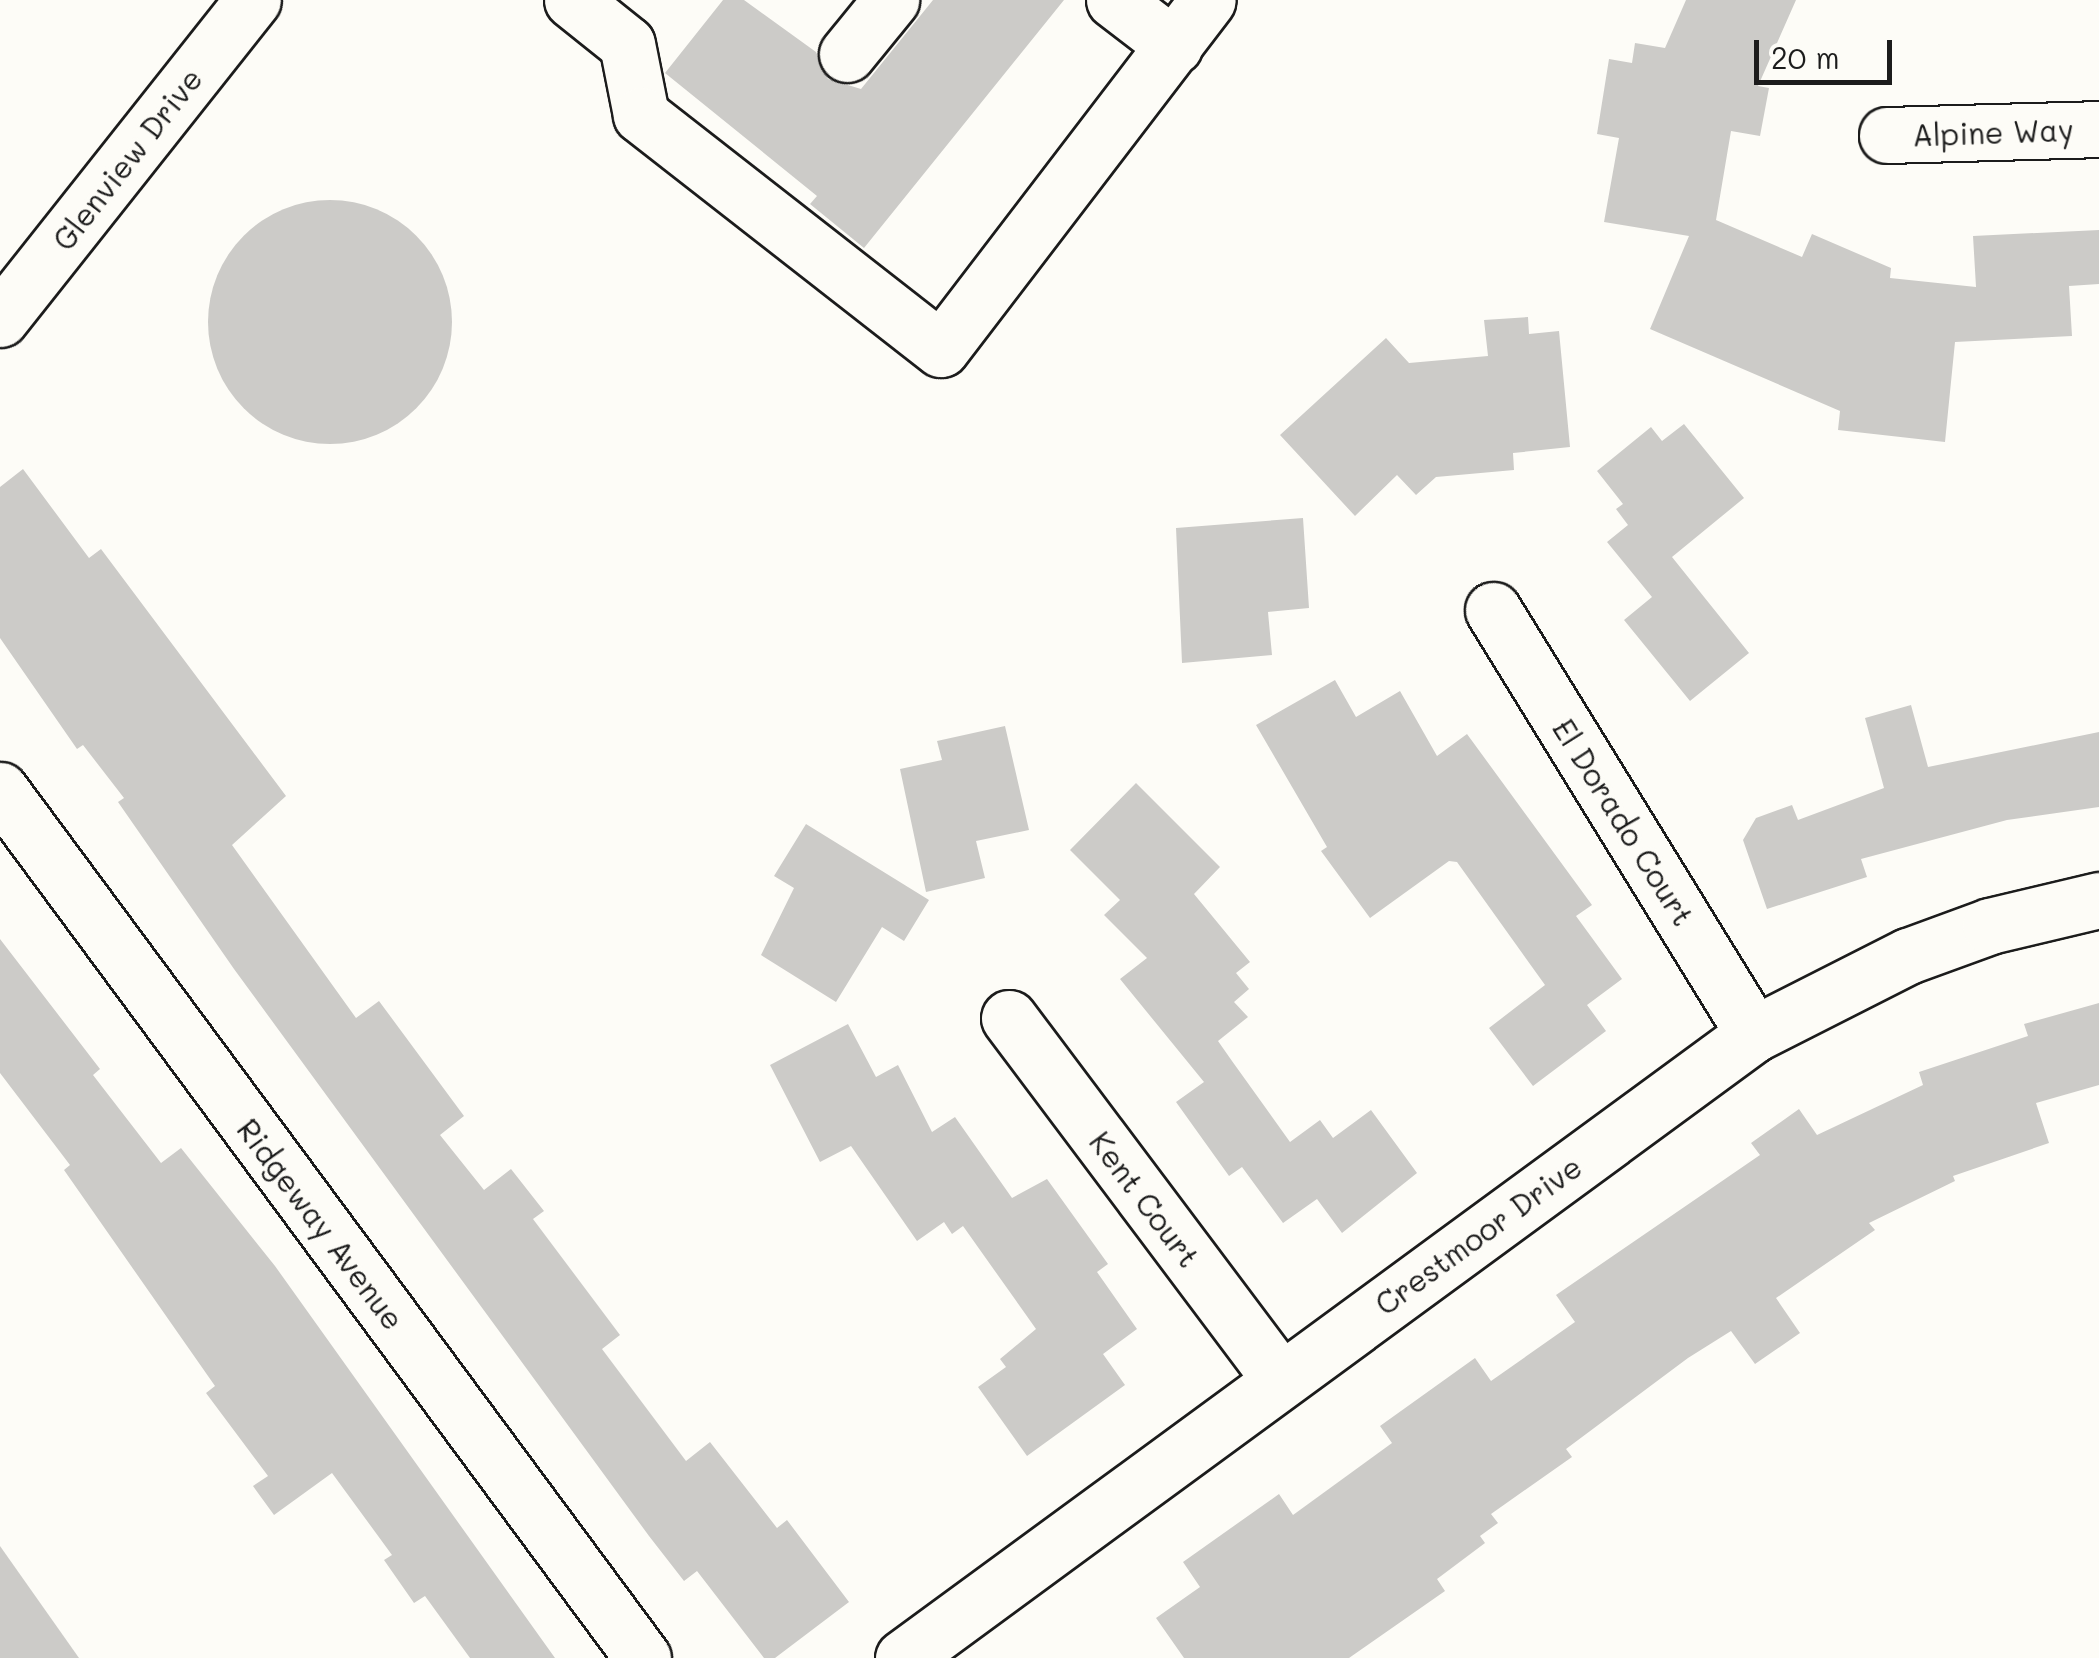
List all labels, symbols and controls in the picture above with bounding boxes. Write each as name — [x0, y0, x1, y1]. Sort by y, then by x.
scale bar — [1759, 20, 1896, 82]
text: 20 m — [1771, 37, 1840, 77]
street label: Glenview Drive — [45, 61, 209, 257]
street label: Alpine Way — [1912, 111, 2074, 153]
street label: El Dorado Court — [1546, 712, 1702, 932]
street label: Ridgeway Avenue — [230, 1112, 412, 1336]
street label: Kent Court — [1082, 1124, 1208, 1274]
street label: Crestmoor Drive — [1368, 1148, 1588, 1322]

